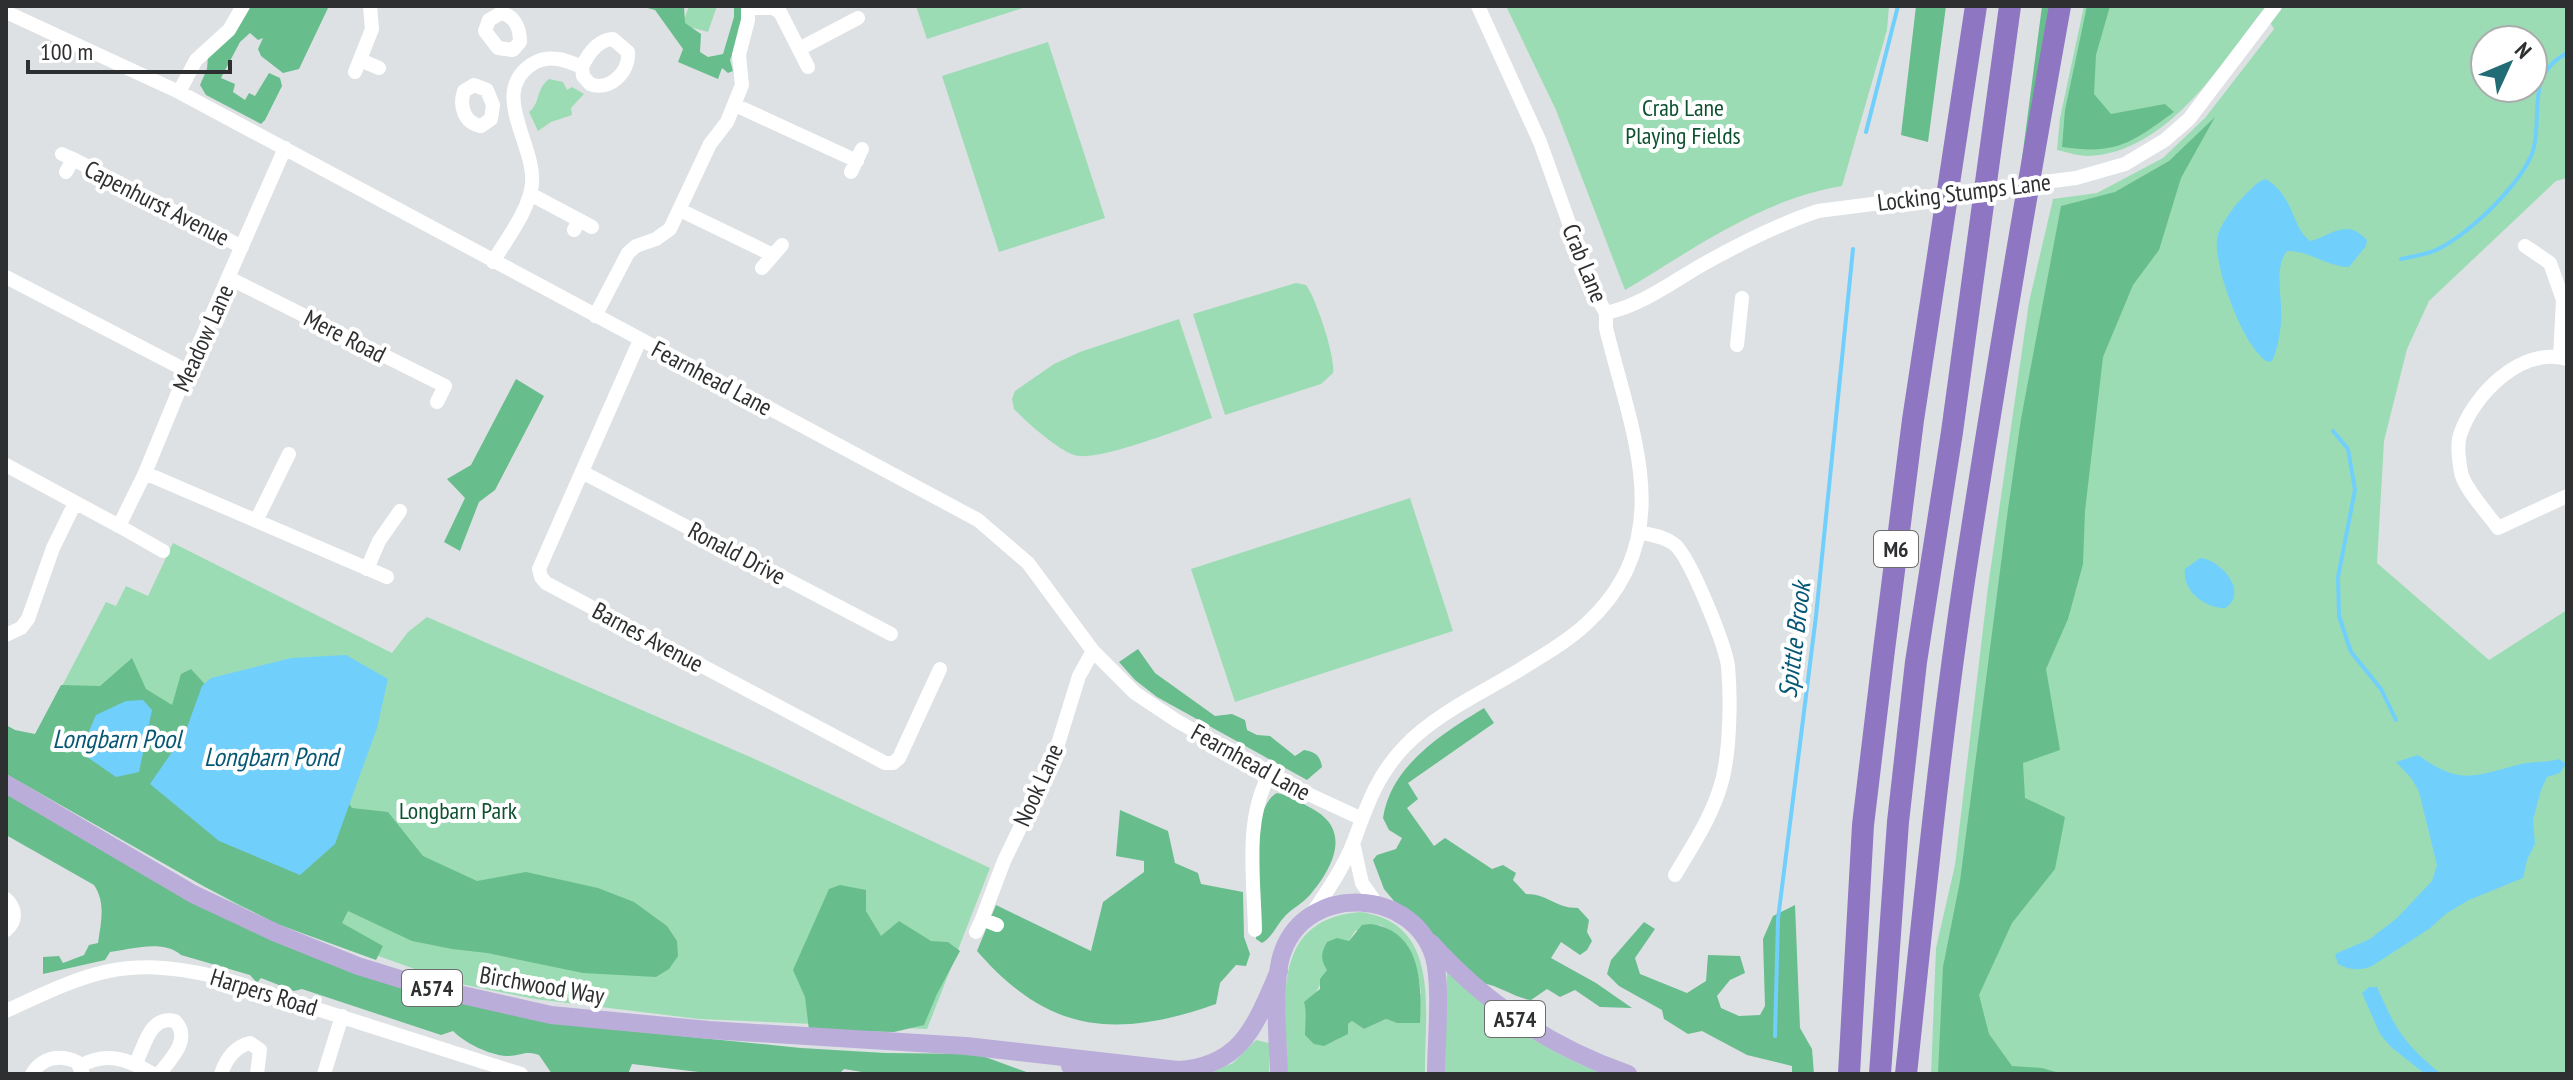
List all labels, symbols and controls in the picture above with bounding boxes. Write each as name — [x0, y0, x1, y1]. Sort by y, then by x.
scale bar — [28, 24, 230, 74]
north arrow — [2469, 24, 2549, 104]
text: 100 m — [40, 36, 93, 67]
text: N — [2509, 36, 2538, 64]
park label: Crab Lane Playing Fields — [1625, 92, 1741, 151]
street label: Capenhurst Avenue — [79, 153, 235, 253]
street label: Locking Stumps Lane — [1875, 166, 2053, 218]
street label: Crab Lane — [1555, 219, 1615, 307]
street label: Meadow Lane — [166, 280, 240, 396]
street label: Mere Road — [299, 302, 391, 370]
street label: Fearnhead Lane — [647, 333, 777, 423]
street label: Ronald Drive — [683, 514, 791, 592]
road number: M6 — [1874, 531, 1918, 567]
water label: Spittle Brook — [1771, 577, 1818, 700]
street label: Barnes Avenue — [587, 595, 709, 679]
street label: Fearnhead Lane — [1186, 717, 1316, 807]
water label: Longbarn Pool — [53, 722, 184, 755]
street label: Nook Lane — [1006, 739, 1070, 831]
water label: Longbarn Pond — [204, 740, 342, 773]
park label: Longbarn Park — [399, 795, 518, 826]
street label: Birchwood Way — [477, 959, 607, 1011]
street label: Harpers Road — [207, 961, 321, 1023]
road number: A574 — [402, 970, 462, 1006]
road number: A574 — [1485, 1001, 1545, 1037]

